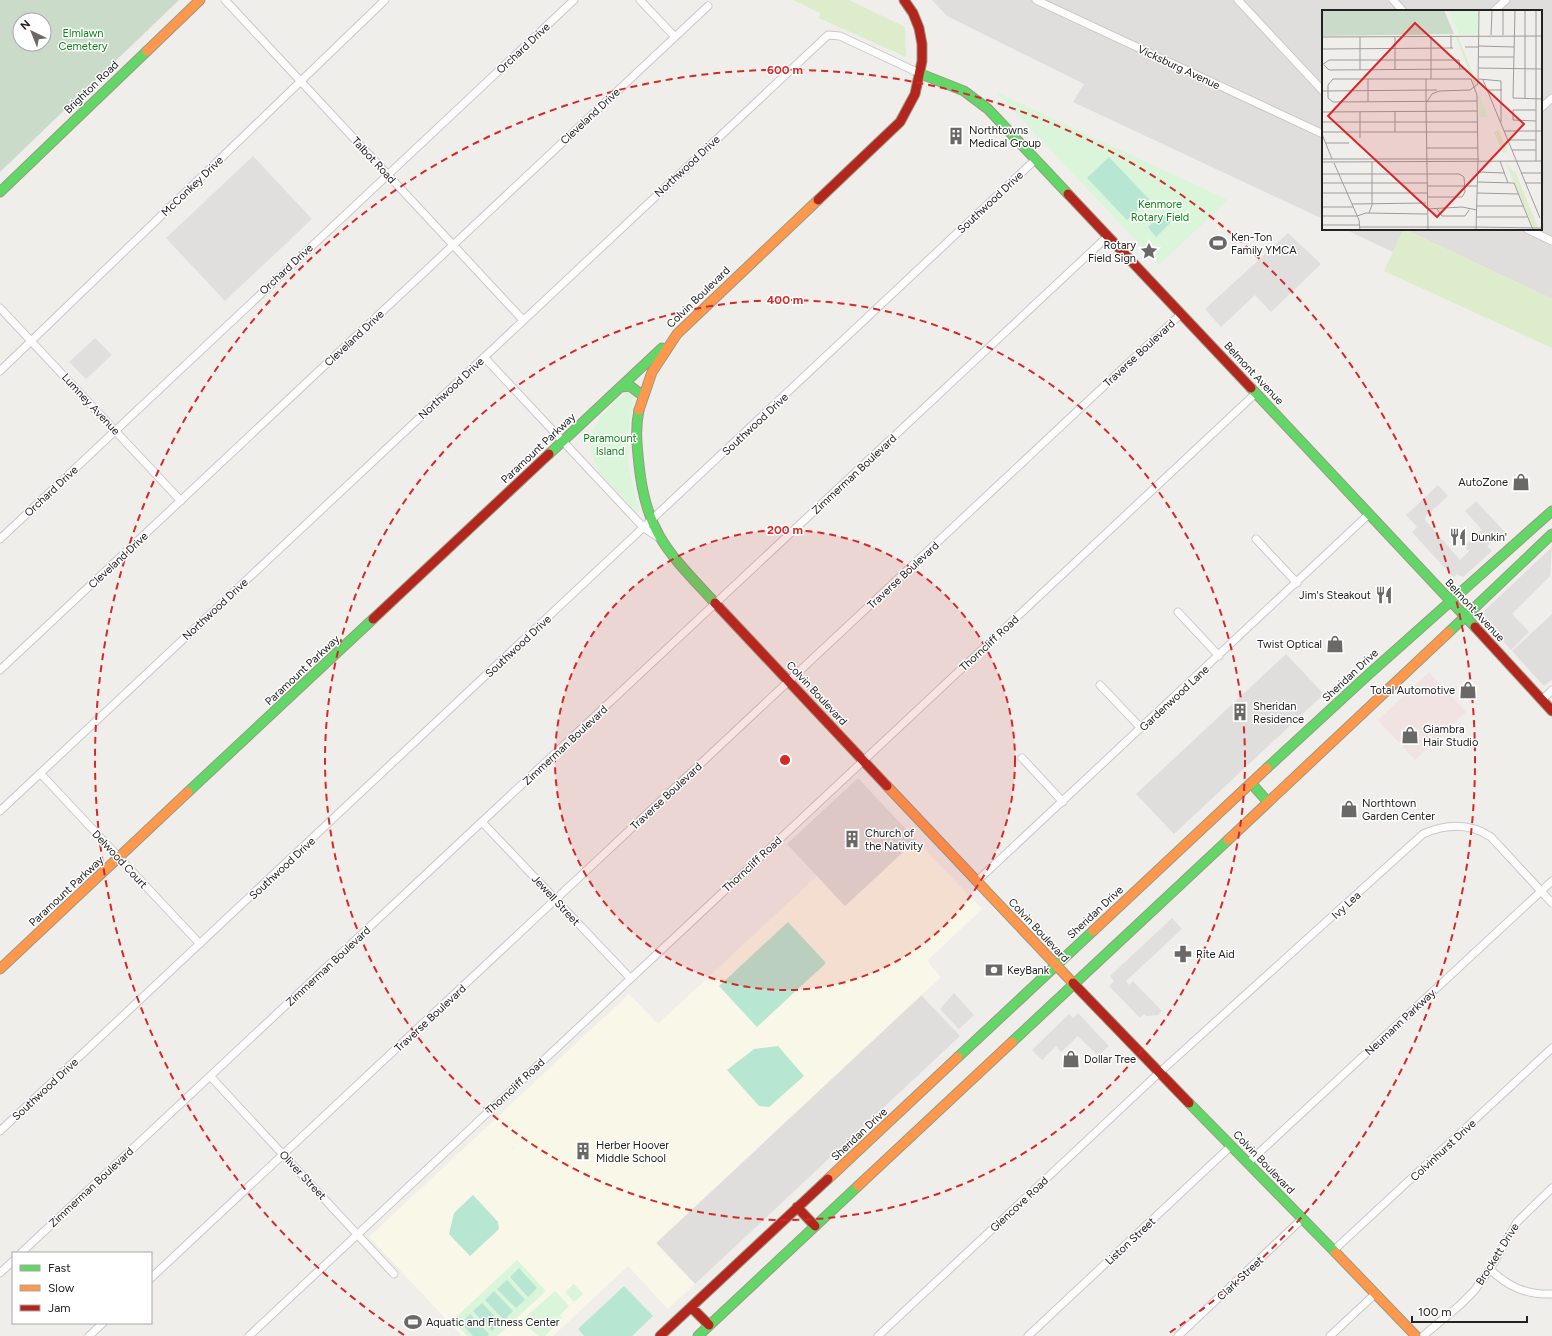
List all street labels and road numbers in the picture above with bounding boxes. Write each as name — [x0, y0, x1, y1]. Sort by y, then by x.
street label: Orchard Drive — [494, 20, 553, 76]
street label: Vicksburg Avenue — [1136, 43, 1222, 92]
street label: Brighton Road — [62, 58, 121, 116]
street label: Cleveland Drive — [558, 85, 623, 147]
street label: Northwood Drive — [652, 133, 723, 200]
street label: Talbot Road — [349, 135, 398, 186]
street label: McConkey Drive — [159, 154, 226, 219]
street label: Southwood Drive — [955, 169, 1026, 236]
street label: Orchard Drive — [257, 241, 316, 297]
street label: Colvin Boulevard — [664, 264, 733, 331]
street label: Cleveland Drive — [322, 307, 387, 369]
street label: Traverse Boulevard — [1101, 317, 1178, 390]
street label: Belmont Avenue — [1221, 339, 1286, 407]
street label: Northwood Drive — [416, 355, 487, 422]
street label: Lumney Avenue — [59, 371, 122, 438]
street label: Southwood Drive — [720, 391, 791, 458]
street label: Paramount Parkway — [499, 410, 578, 486]
street label: Zimmerman Boulevard — [809, 432, 899, 517]
street label: Orchard Drive — [22, 463, 81, 519]
street label: Cleveland Drive — [86, 529, 151, 591]
street label: Traverse Boulevard — [865, 539, 942, 612]
street label: Northwood Drive — [180, 576, 251, 643]
street label: Belmont Avenue — [1442, 576, 1507, 644]
street label: Southwood Drive — [483, 613, 554, 680]
street label: Thorncliff Road — [957, 613, 1021, 674]
street label: Paramount Parkway — [263, 632, 342, 708]
street label: Sheridan Drive — [1320, 646, 1381, 705]
street label: Colvin Boulevard — [784, 659, 850, 728]
street label: Gardenwood Lane — [1137, 663, 1212, 734]
street label: Zimmerman Boulevard — [520, 703, 610, 788]
street label: Traverse Boulevard — [628, 760, 705, 833]
street label: Delwood Court — [89, 828, 150, 891]
street label: Thorncliff Road — [720, 834, 784, 895]
street label: Southwood Drive — [247, 835, 318, 902]
street label: Paramount Parkway — [27, 853, 106, 929]
street label: Jewell Street — [529, 872, 582, 928]
street label: Sheridan Drive — [1065, 883, 1126, 942]
street label: Ivy Lea — [1329, 889, 1363, 922]
street label: Colvin Boulevard — [1006, 896, 1072, 965]
street label: Zimmerman Boulevard — [283, 924, 373, 1009]
street label: Traverse Boulevard — [392, 982, 469, 1055]
street label: Neumann Parkway — [1363, 986, 1438, 1058]
street label: Southwood Drive — [10, 1056, 81, 1123]
street label: Thorncliff Road — [483, 1056, 547, 1117]
street label: Sheridan Drive — [829, 1105, 890, 1164]
street label: Colvinhurst Drive — [1408, 1117, 1479, 1184]
street label: Colvin Boulevard — [1230, 1128, 1297, 1197]
street label: Zimmerman Boulevard — [46, 1145, 136, 1230]
street label: Oliver Street — [277, 1148, 329, 1203]
street label: Glencove Road — [988, 1174, 1051, 1235]
street label: Liston Street — [1103, 1215, 1158, 1268]
street label: Brockett Drive — [1473, 1221, 1522, 1288]
street label: Clark Street — [1215, 1254, 1266, 1303]

